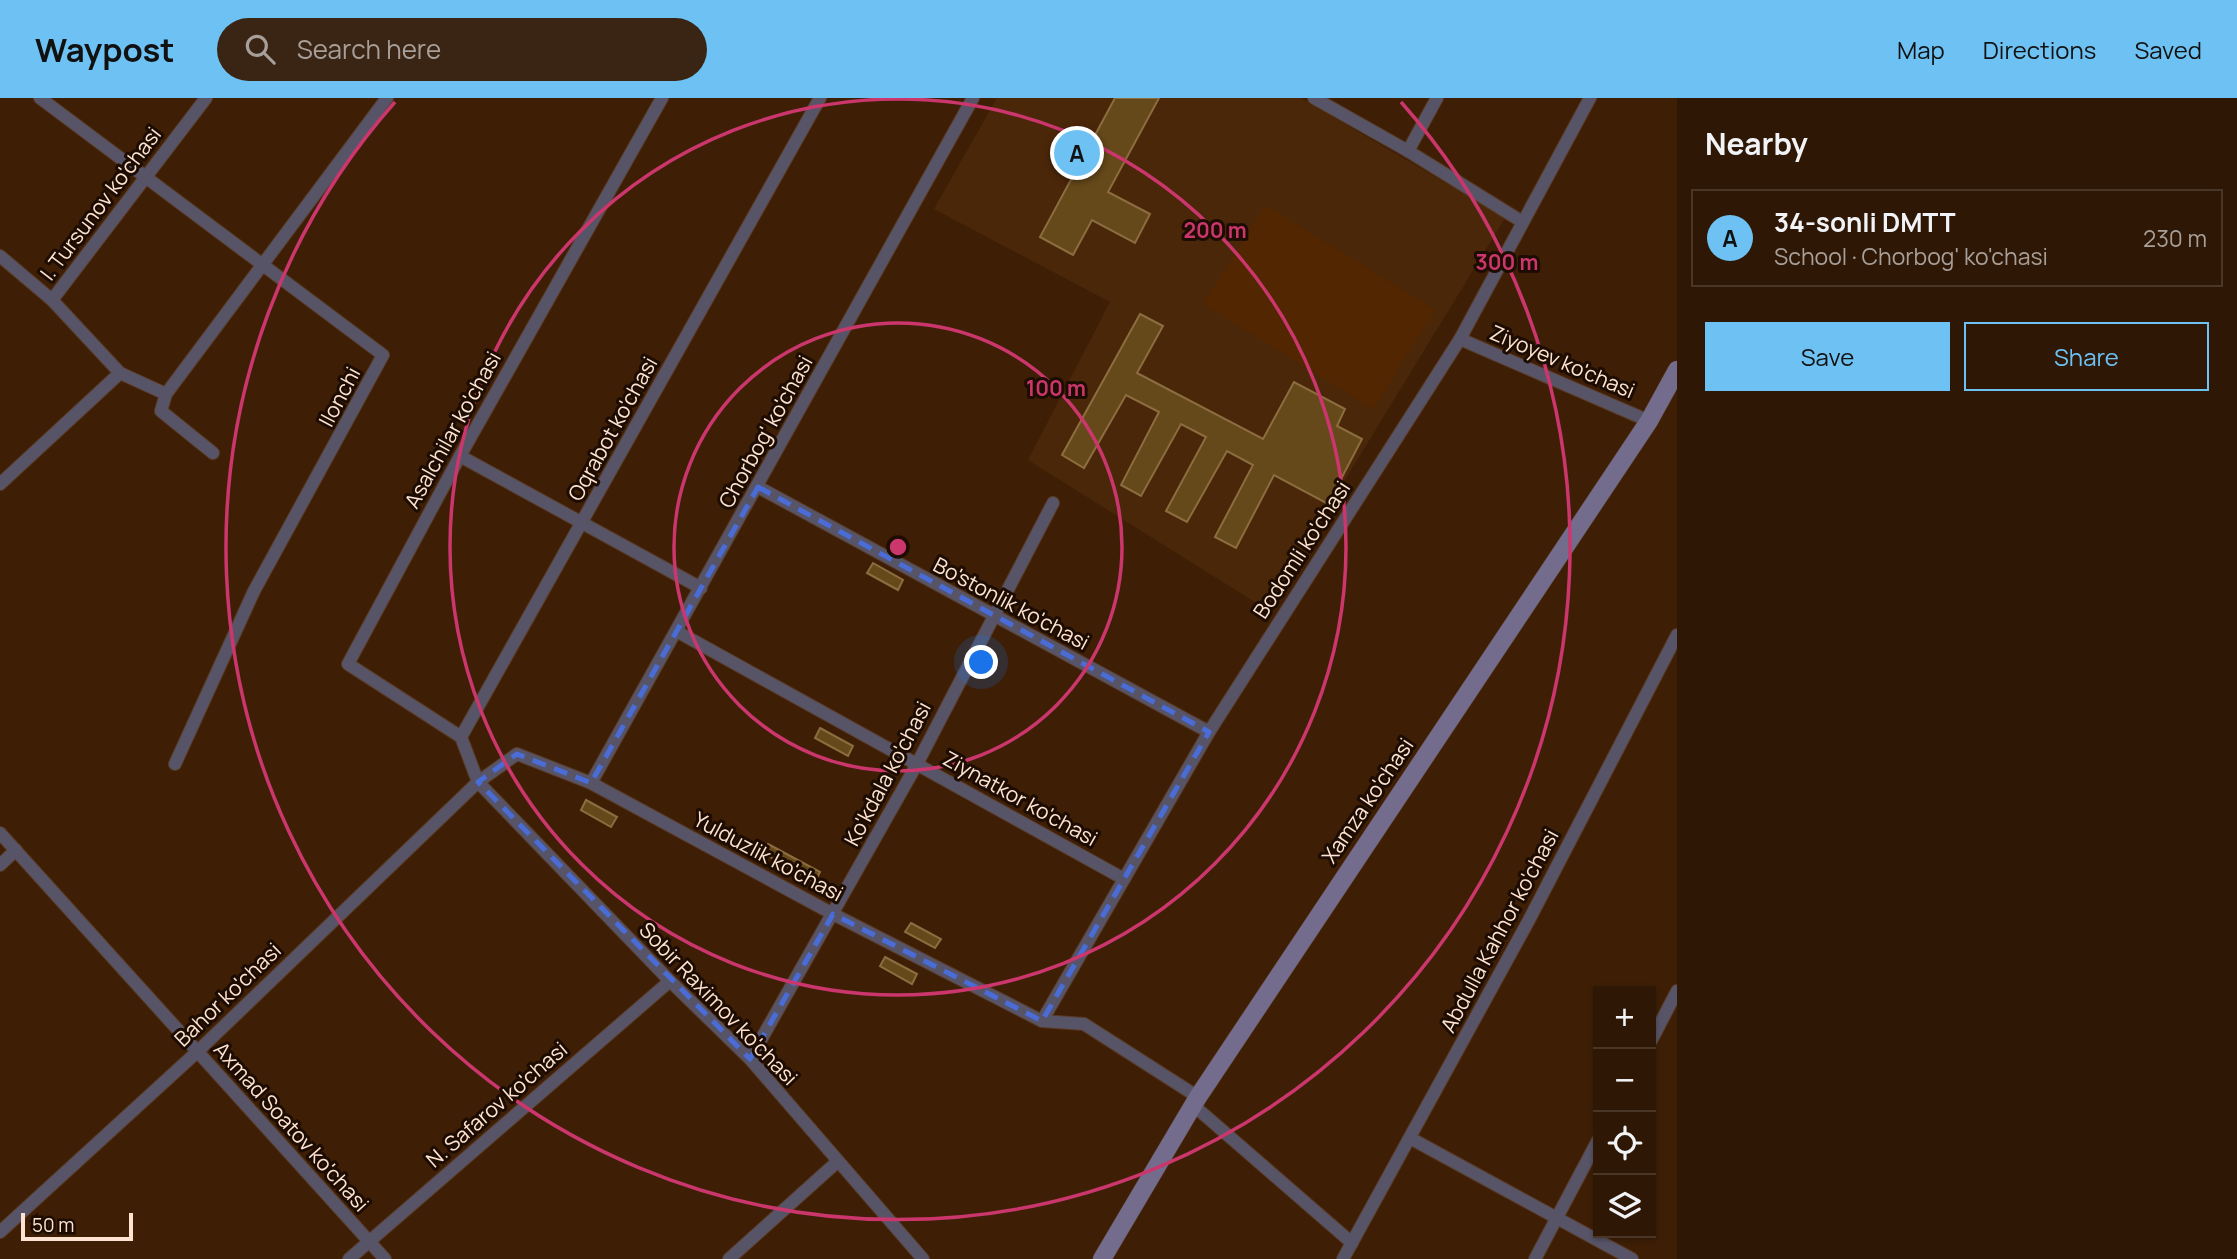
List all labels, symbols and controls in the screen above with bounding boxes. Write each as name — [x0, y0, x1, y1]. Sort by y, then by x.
search box — [217, 18, 707, 81]
text: Waypost — [35, 27, 175, 72]
icon: search — [241, 30, 279, 68]
text: Search here — [297, 31, 441, 67]
text: Map — [1897, 33, 1945, 66]
text: Directions — [1983, 33, 2096, 66]
text: Saved — [2134, 33, 2202, 66]
street label: I. Tursunov ko'chasi — [33, 121, 167, 286]
text: Nearby — [1705, 123, 1808, 164]
pin: A — [1054, 127, 1100, 179]
text: 34-sonli DMTT — [1774, 204, 1956, 240]
text: 200 m — [1183, 216, 1247, 244]
text: A — [1722, 222, 1738, 254]
text: 230 m — [2143, 222, 2207, 254]
text: School · Chorbog' ko'chasi — [1774, 240, 2048, 272]
text: 300 m — [1476, 248, 1538, 276]
street label: Ziyoyev ko'chasi — [1486, 318, 1639, 404]
button: Save — [1705, 322, 1950, 391]
button: Share — [1964, 322, 2209, 391]
street label: Asalchilar ko'chasi — [397, 346, 507, 513]
street label: Chorbog' ko'chasi — [712, 350, 819, 513]
street label: Oqrabot ko'chasi — [561, 351, 663, 506]
street label: Ilonchi — [312, 362, 366, 431]
text: 100 m — [1026, 374, 1086, 402]
street label: Bodomli ko'chasi — [1246, 475, 1356, 624]
centre of rings — [886, 535, 910, 559]
street label: Bo'stonlik ko'chasi — [929, 550, 1094, 656]
your location — [964, 645, 998, 679]
street label: Ko'kdala ko'chasi — [837, 696, 937, 851]
street label: Xamza ko'chasi — [1315, 732, 1419, 868]
street label: Ziynatkor ko'chasi — [938, 744, 1103, 852]
street label: Yulduzlik ko'chasi — [689, 805, 848, 907]
street label: Abdulla Kahhor ko'chasi — [1434, 824, 1565, 1037]
street label: Sobir Raximov ko'chasi — [633, 916, 804, 1091]
street label: Bahor ko'chasi — [168, 936, 287, 1052]
map controls — [1593, 986, 1656, 1238]
button: + — [1593, 986, 1656, 1049]
street label: N. Safarov ko'chasi — [420, 1035, 573, 1173]
street label: Axmad Soatov ko'chasi — [208, 1036, 375, 1217]
button: − — [1593, 1049, 1656, 1112]
button: locate — [1593, 1112, 1656, 1175]
button: layers — [1593, 1175, 1656, 1238]
scale bar — [21, 1210, 133, 1242]
text: 50 m — [32, 1212, 74, 1238]

